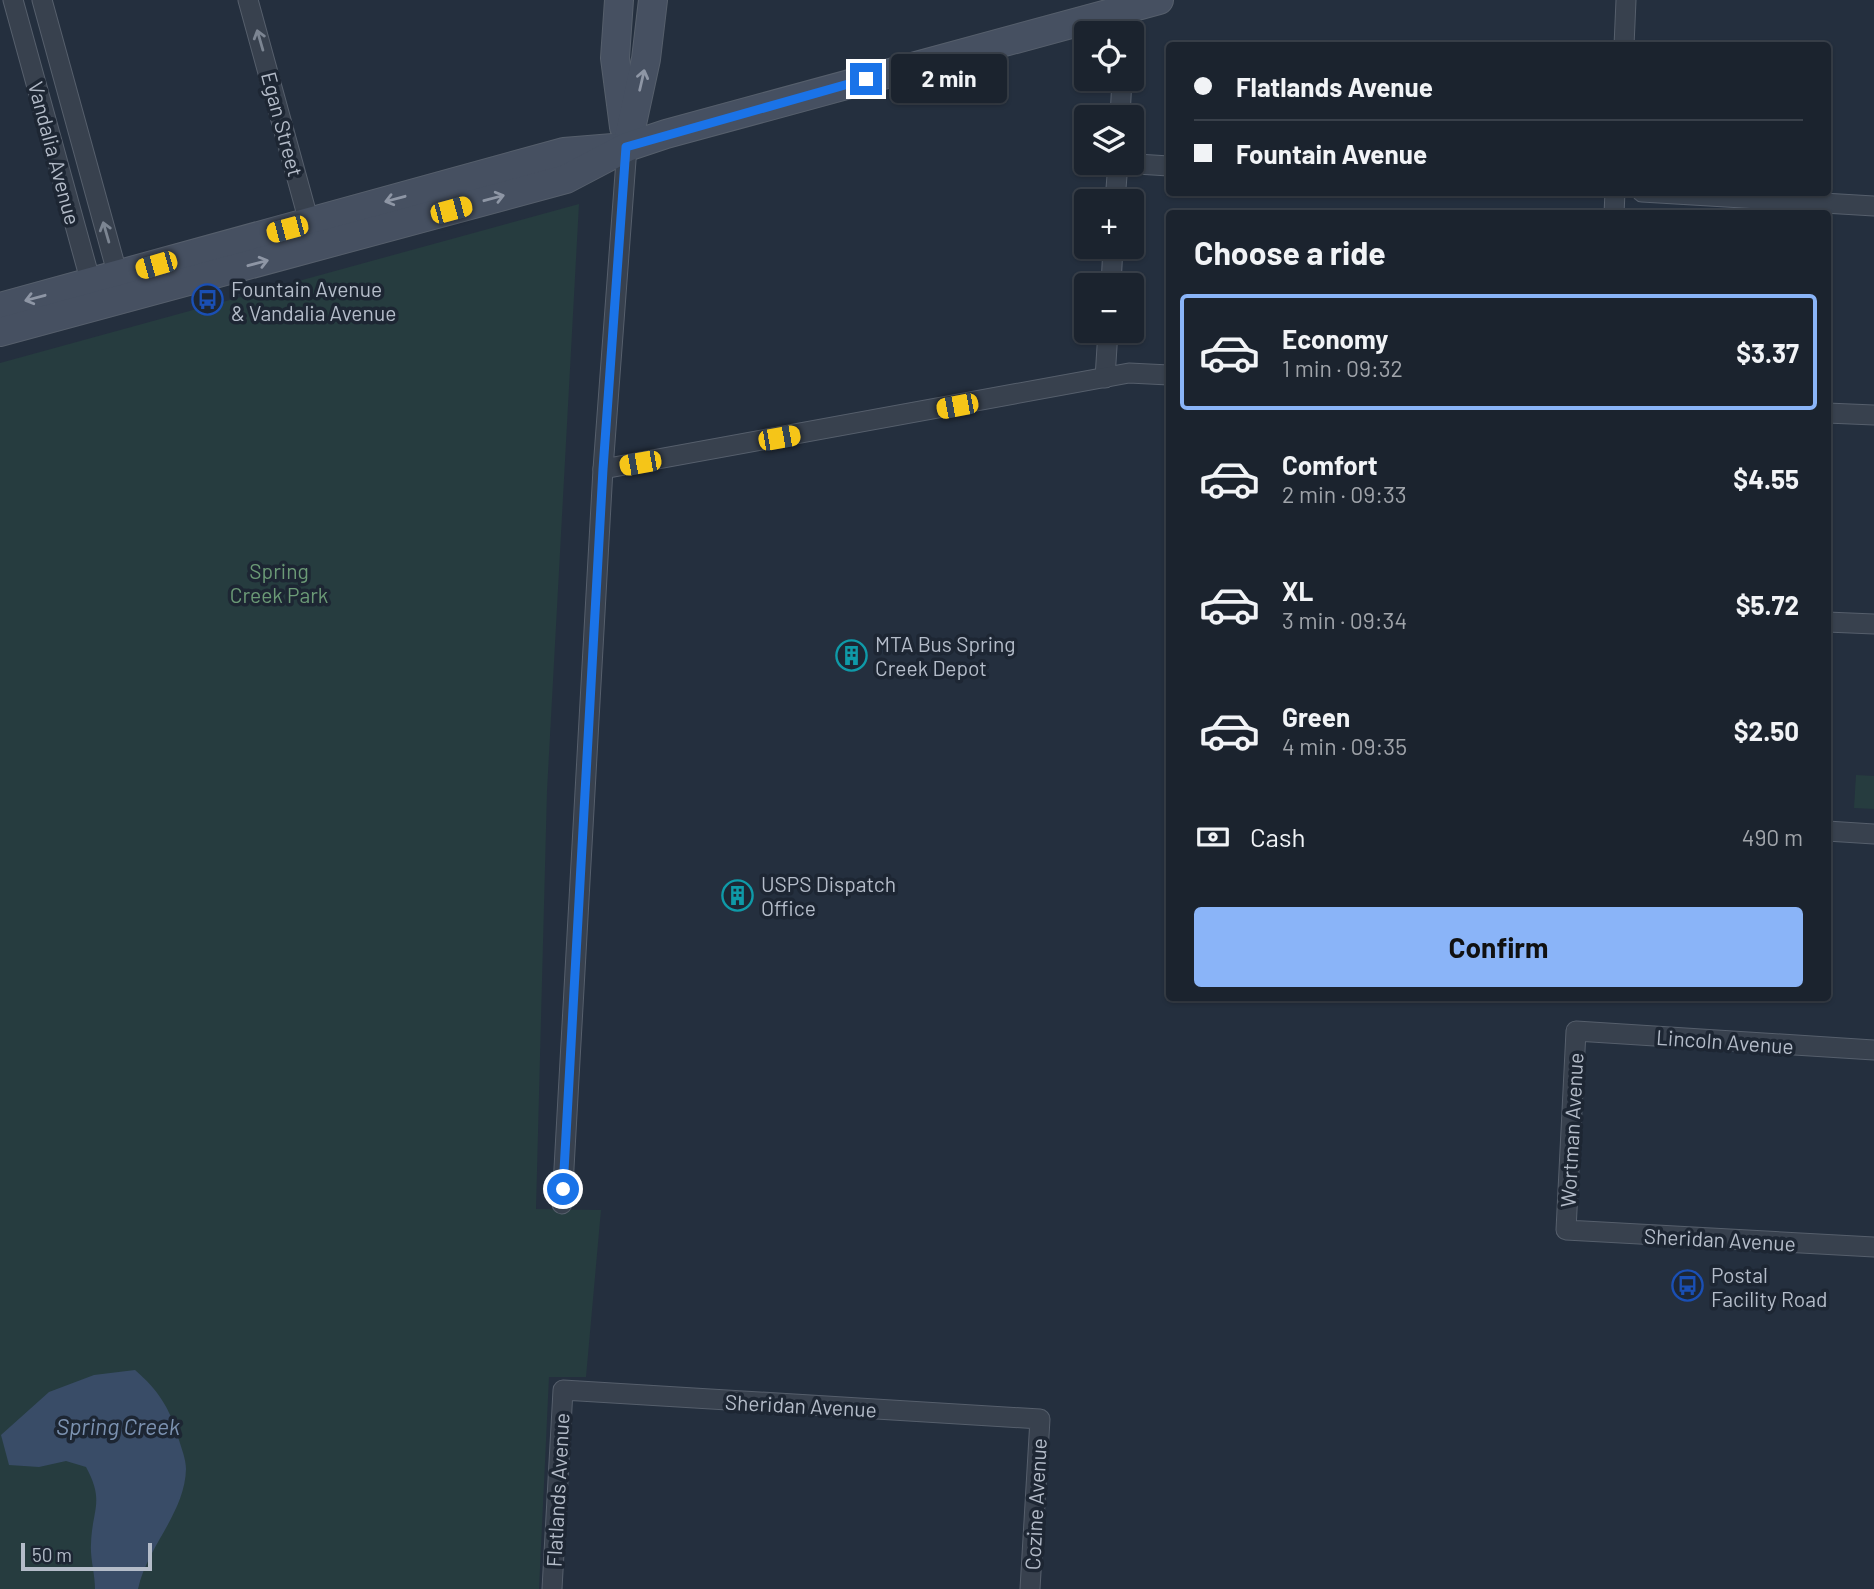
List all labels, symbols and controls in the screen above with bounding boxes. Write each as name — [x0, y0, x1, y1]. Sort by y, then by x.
map controls — [1074, 21, 1144, 343]
button: locate — [1074, 21, 1144, 91]
one-way arrow — [252, 29, 265, 51]
callout: 2 min — [890, 55, 1006, 104]
route end — [850, 63, 882, 95]
text: 2 min — [921, 64, 977, 92]
street label: Egan Street — [257, 69, 309, 179]
one-way arrow — [635, 69, 649, 92]
text: Flatlands Avenue — [1236, 71, 1433, 102]
street label: Vandalia Avenue — [24, 79, 86, 227]
button: layers — [1074, 105, 1144, 175]
text: Fountain Avenue — [1236, 138, 1427, 169]
button: + — [1074, 189, 1144, 259]
one-way arrow — [483, 191, 505, 204]
one-way arrow — [384, 193, 407, 206]
car — [428, 194, 475, 226]
car — [264, 213, 311, 245]
one-way arrow — [99, 221, 112, 244]
text: Choose a ride — [1194, 233, 1386, 271]
car — [133, 249, 180, 281]
one-way arrow — [246, 256, 269, 269]
button: − — [1074, 273, 1144, 343]
place label: Fountain Avenue & Vandalia Avenue — [231, 276, 396, 325]
bus stop icon: Fountain Avenue & Vandalia Avenue — [191, 283, 225, 317]
one-way arrow — [25, 292, 47, 305]
icon: car — [1198, 321, 1261, 384]
text: Economy — [1282, 323, 1388, 354]
text: $3.37 — [1736, 337, 1799, 368]
text: 1 min · 09:32 — [1282, 354, 1403, 382]
car — [935, 392, 980, 420]
car — [757, 424, 802, 452]
icon: car — [1198, 447, 1261, 510]
car — [618, 449, 663, 477]
text: Comfort — [1282, 449, 1378, 480]
text: $4.55 — [1733, 463, 1799, 494]
text: 2 min · 09:33 — [1282, 480, 1407, 508]
park label: Spring Creek Park — [230, 558, 328, 607]
icon: car — [1198, 573, 1261, 636]
text: XL — [1282, 575, 1313, 606]
text: $5.72 — [1736, 589, 1799, 620]
text: 3 min · 09:34 — [1282, 606, 1407, 634]
place label: MTA Bus Spring Creek Depot — [875, 631, 1016, 680]
building icon: MTA Bus Spring Creek Depot — [835, 638, 869, 672]
icon: car — [1198, 699, 1261, 762]
text: Green — [1282, 701, 1350, 732]
text: $2.50 — [1734, 715, 1799, 746]
text: 4 min · 09:35 — [1282, 732, 1407, 760]
icon: cash — [1194, 818, 1232, 856]
text: Cash — [1250, 821, 1305, 852]
text: 490 m — [1742, 823, 1803, 851]
place label: USPS Dispatch Office — [761, 871, 896, 920]
building icon: USPS Dispatch Office — [721, 878, 755, 912]
button: Confirm — [1194, 907, 1803, 987]
street label: Lincoln Avenue — [1655, 1024, 1795, 1058]
street label: Wortman Avenue — [1554, 1052, 1588, 1208]
route start — [547, 1173, 579, 1205]
street label: Sheridan Avenue — [1643, 1223, 1797, 1255]
place label: Postal Facility Road — [1711, 1262, 1827, 1311]
bus stop icon: Postal Facility Road — [1671, 1269, 1705, 1303]
street label: Sheridan Avenue — [724, 1389, 878, 1421]
water label: Spring Creek — [56, 1412, 180, 1440]
street label: Flatlands Avenue — [540, 1412, 574, 1568]
street label: Cozine Avenue — [1019, 1437, 1051, 1571]
scale bar — [21, 1540, 152, 1572]
text: 50 m — [32, 1543, 72, 1566]

